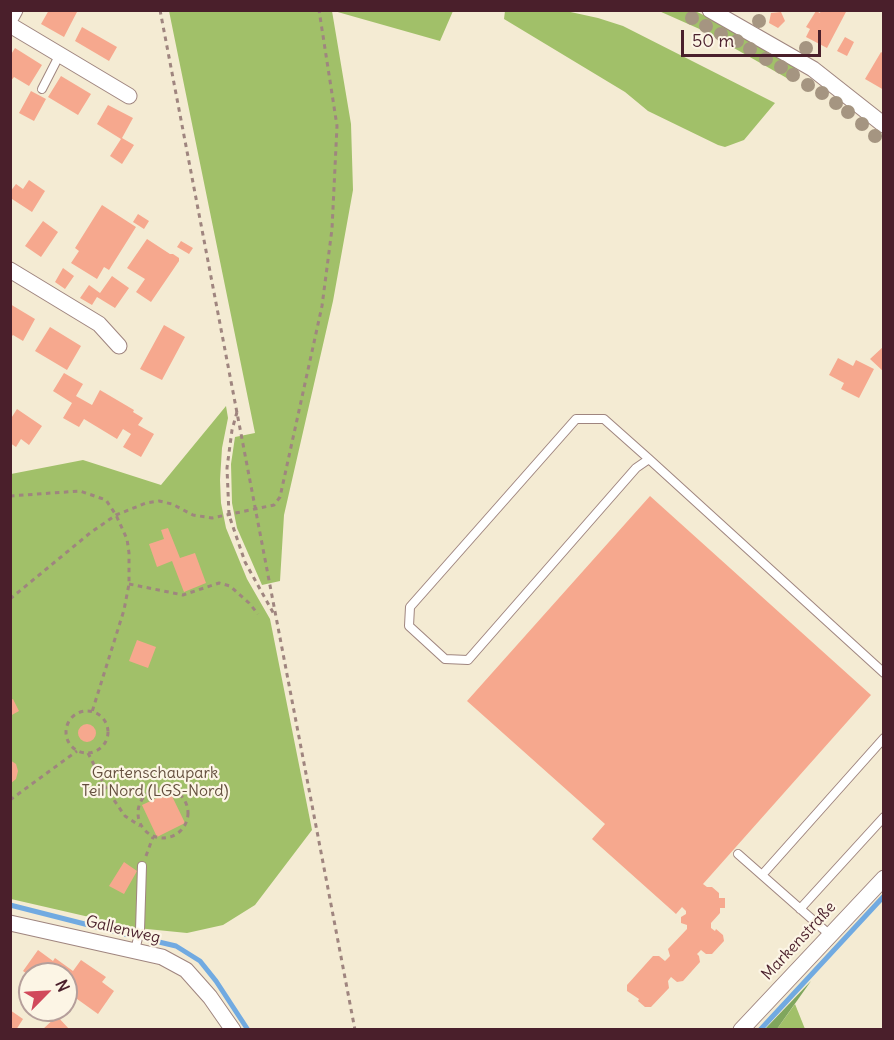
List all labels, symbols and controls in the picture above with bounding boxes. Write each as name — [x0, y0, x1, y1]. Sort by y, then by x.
scale bar — [684, 18, 824, 56]
text: 50 m — [692, 29, 734, 52]
park label: Gartenschaupark Teil Nord (LGS-Nord) — [81, 763, 229, 801]
street label: Markenstraße — [758, 898, 840, 984]
street label: Gallenweg — [84, 912, 162, 948]
north arrow — [18, 962, 78, 1022]
text: N — [51, 976, 74, 995]

